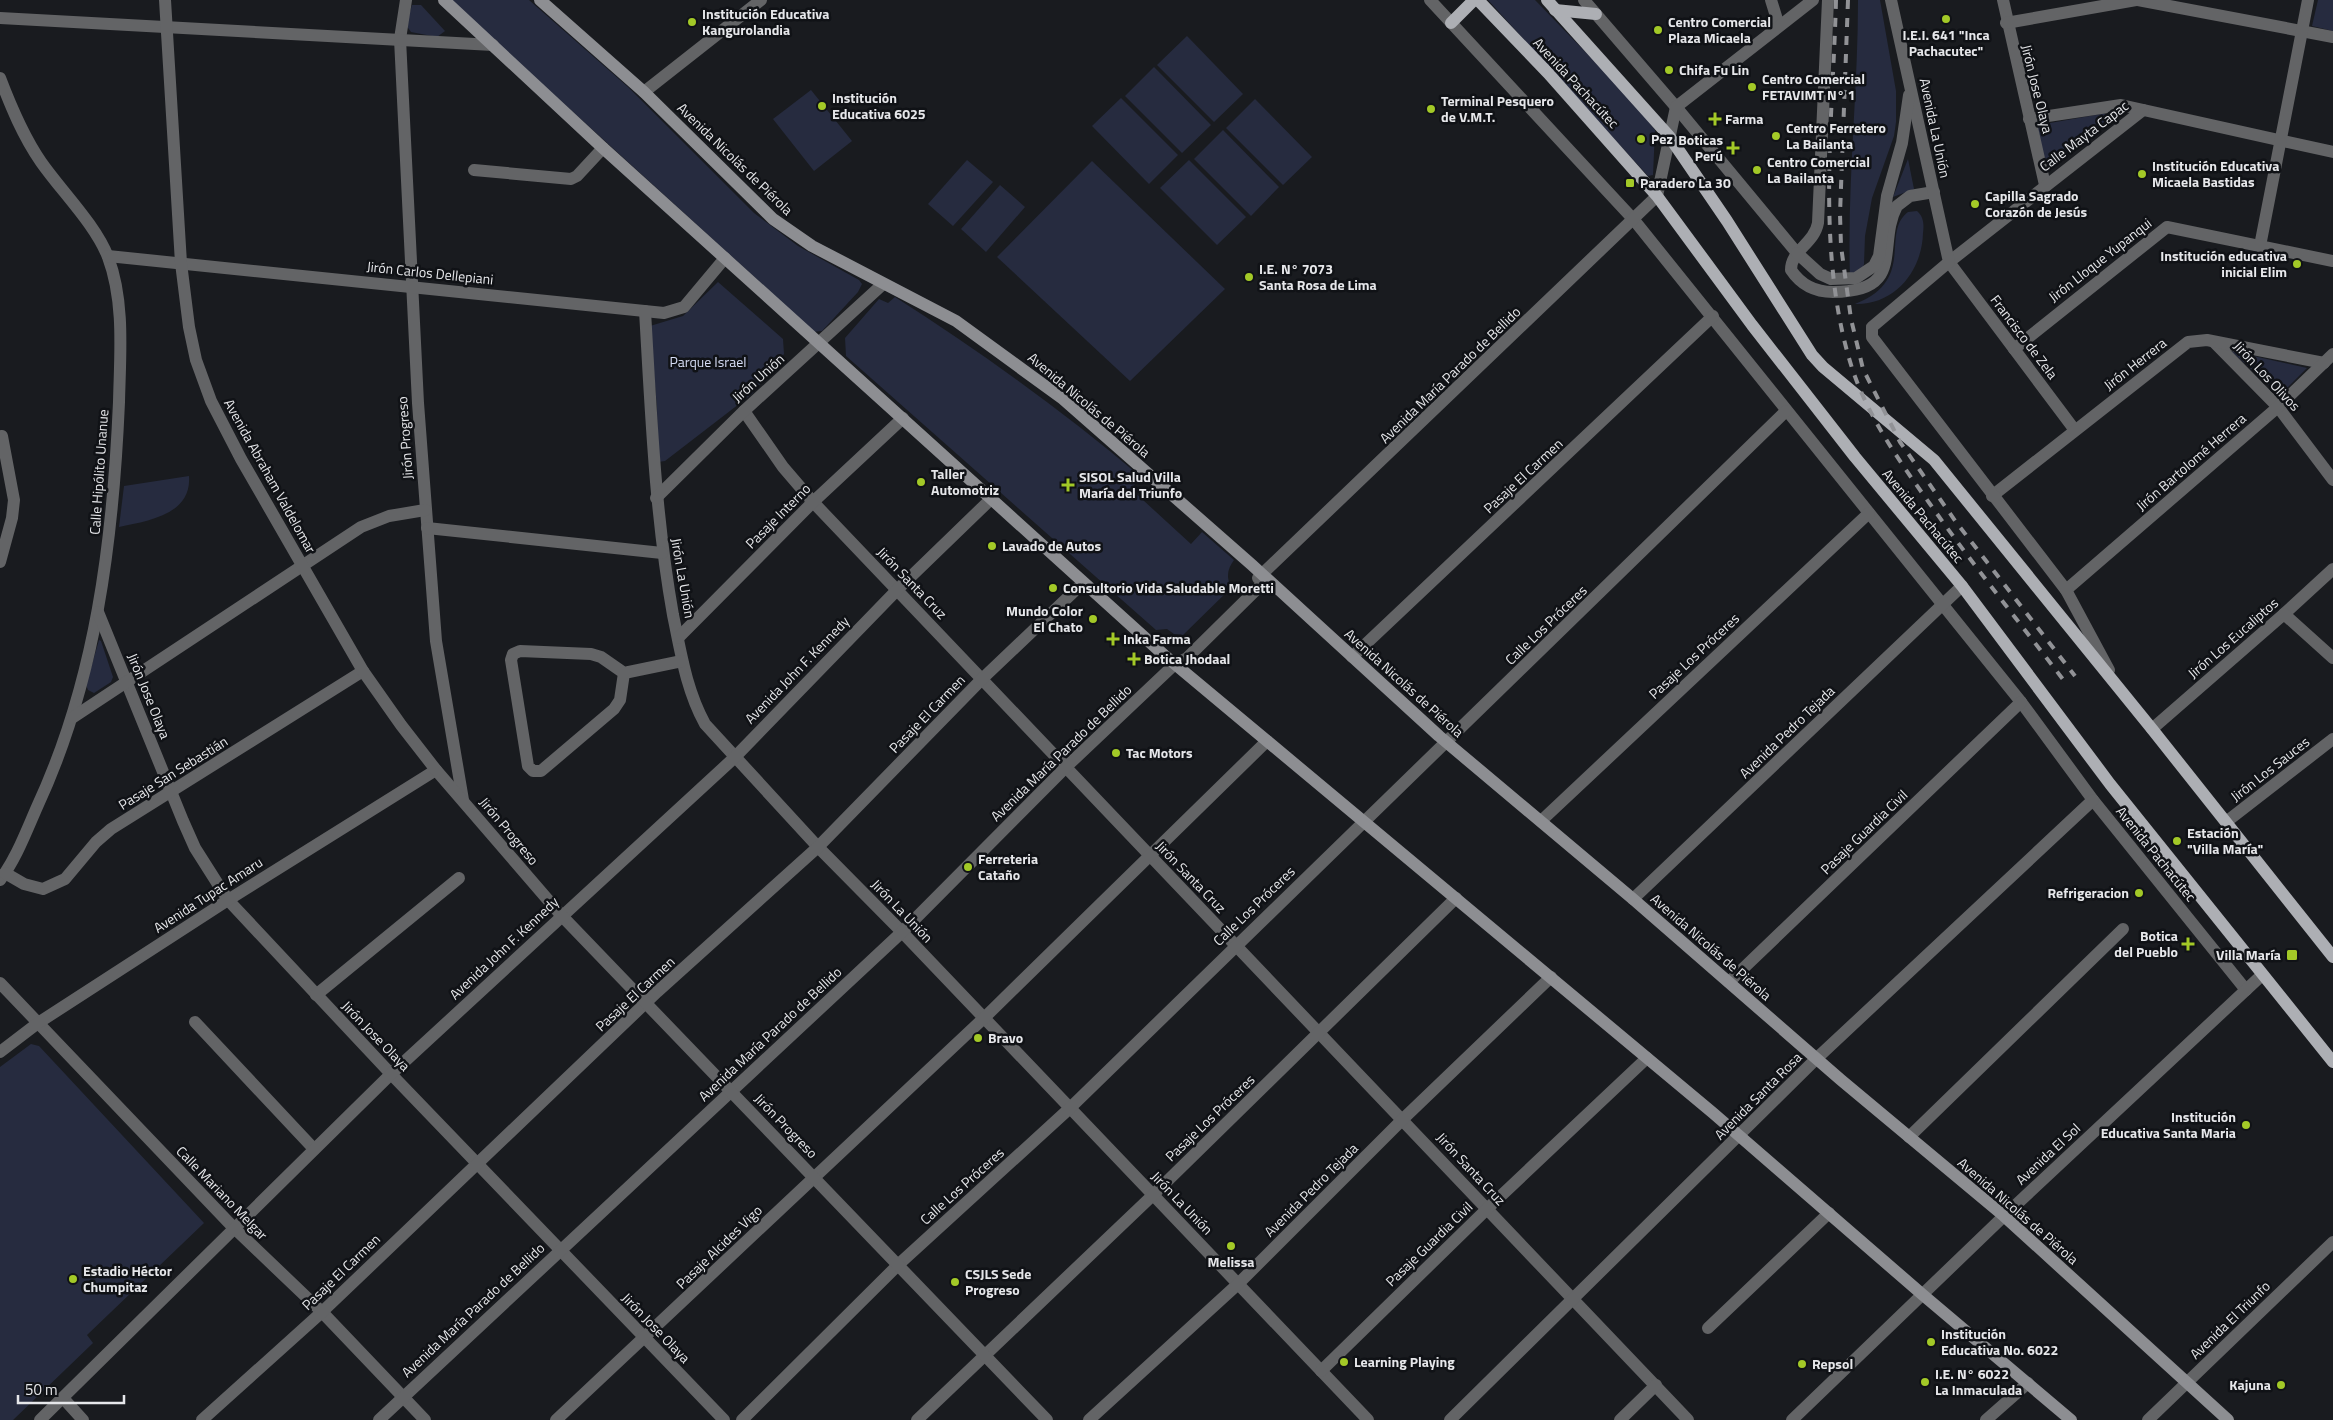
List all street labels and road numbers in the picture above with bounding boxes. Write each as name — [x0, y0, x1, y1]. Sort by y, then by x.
street label: Avenida Pachacútec — [1529, 33, 1624, 133]
street label: Jirón Jose Olaya — [2016, 42, 2059, 136]
street label: Avenida La Unión — [1915, 76, 1956, 180]
street label: Calle Mayta Capac — [2035, 95, 2133, 176]
street label: Avenida Nicolás de Piérola — [673, 98, 798, 220]
street label: Jirón Lloque Yupanqui — [2044, 213, 2156, 307]
street label: Jirón Carlos Dellepiani — [366, 255, 494, 290]
street label: Francisco de Zela — [1986, 290, 2063, 383]
street label: Avenida María Parado de Bellido — [1374, 301, 1525, 448]
street label: Jirón Herrera — [2099, 332, 2171, 395]
street label: Jirón Los Olivos — [2229, 336, 2306, 416]
street label: Avenida Nicolás de Piérola — [1024, 347, 1155, 462]
street label: Jirón Unión — [727, 348, 789, 407]
street label: Avenida Abraham Valdelomar — [219, 395, 322, 557]
street label: Jirón Progreso — [391, 396, 418, 480]
street label: Calle Hipólito Unanue — [84, 408, 113, 535]
street label: Jirón Bartolomé Herrera — [2131, 408, 2250, 515]
street label: Pasaje El Carmen — [1478, 433, 1567, 518]
street label: Avenida Pachacútec — [1878, 464, 1969, 567]
street label: Pasaje Interno — [740, 478, 815, 553]
street label: Jirón La Unión — [666, 536, 701, 620]
street label: Jirón Santa Cruz — [872, 542, 952, 623]
street label: Calle Los Próceres — [1500, 580, 1591, 669]
street label: Jirón Los Eucaliptos — [2183, 592, 2283, 683]
street label: Pasaje Los Próceres — [1644, 608, 1744, 703]
street label: Avenida John F. Kennedy — [739, 611, 854, 728]
street label: Avenida Nicolás de Piérola — [1340, 623, 1469, 742]
street label: Jirón Jose Olaya — [123, 650, 176, 742]
street label: Pasaje El Carmen — [884, 670, 970, 758]
street label: Avenida María Parado de Bellido — [985, 679, 1136, 826]
street label: Avenida Pedro Tejada — [1734, 681, 1839, 783]
street label: Pasaje San Sebastián — [114, 730, 231, 815]
street label: Jirón Los Sauces — [2226, 731, 2314, 806]
street label: Pasaje Guardia Civil — [1815, 784, 1912, 879]
street label: Jirón Progreso — [475, 792, 544, 869]
street label: Avenida Pachacútec — [2111, 801, 2201, 906]
street label: Jirón Santa Cruz — [1151, 836, 1231, 917]
street label: Avenida Tupac Amaru — [149, 851, 266, 938]
street label: Calle Los Próceres — [1208, 861, 1299, 950]
street label: Jirón La Unión — [867, 874, 938, 947]
street label: Avenida Nicolás de Piérola — [1646, 888, 1776, 1005]
street label: Avenida John F. Kennedy — [444, 891, 563, 1004]
street label: Pasaje El Carmen — [590, 951, 679, 1036]
street label: Avenida María Parado de Bellido — [693, 961, 846, 1106]
street label: Jirón Jose Olaya — [337, 996, 415, 1076]
street label: Avenida Santa Rosa — [1709, 1047, 1806, 1144]
street label: Pasaje Los Próceres — [1160, 1069, 1259, 1166]
street label: Jirón Progreso — [750, 1088, 823, 1163]
street label: Avenida El Sol — [2010, 1118, 2085, 1189]
street label: Jirón Santa Cruz — [1432, 1127, 1511, 1210]
street label: Avenida Pedro Tejada — [1259, 1138, 1362, 1241]
street label: Calle Mariano Melgar — [172, 1141, 273, 1245]
street label: Calle Los Próceres — [915, 1142, 1008, 1229]
street label: Avenida Nicolás de Piérola — [1953, 1152, 2083, 1269]
street label: Jirón La Unión — [1147, 1166, 1218, 1239]
street label: Pasaje Guardia Civil — [1380, 1196, 1477, 1291]
street label: Pasaje Alcides Vigo — [671, 1200, 766, 1293]
street label: Pasaje El Carmen — [297, 1229, 385, 1315]
street label: Avenida María Parado de Bellido — [396, 1237, 549, 1382]
street label: Avenida El Triunfo — [2185, 1276, 2275, 1364]
street label: Jirón Jose Olaya — [617, 1288, 695, 1368]

